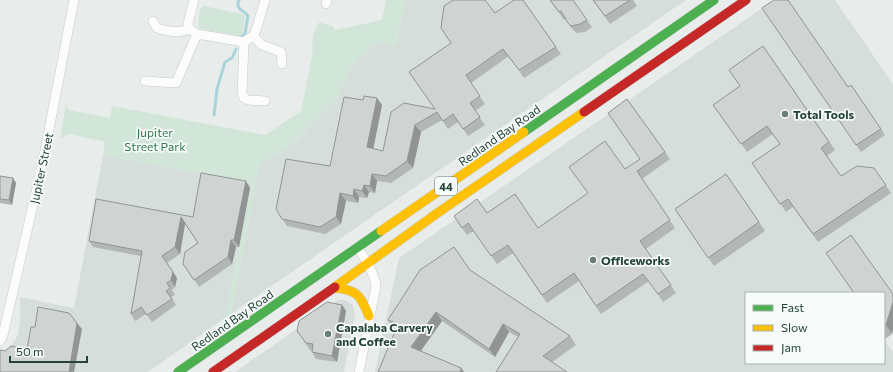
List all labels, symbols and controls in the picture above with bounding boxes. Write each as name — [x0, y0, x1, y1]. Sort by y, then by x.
street label: Redland Bay Road — [455, 101, 543, 168]
place label: Total Tools — [793, 107, 854, 121]
marker: Total Tools — [780, 109, 790, 119]
park label: Jupiter Street Park — [124, 125, 186, 153]
street label: Jupiter Street — [27, 131, 56, 205]
road number: 44 — [435, 177, 457, 195]
place label: Officeworks — [601, 253, 670, 267]
marker: Officeworks — [588, 255, 598, 265]
street label: Redland Bay Road — [188, 286, 276, 353]
legend — [745, 292, 885, 364]
text: Fast — [781, 300, 804, 314]
place label: Capalaba Carvery and Coffee — [336, 320, 433, 348]
text: Slow — [781, 320, 808, 334]
marker: Capalaba Carvery and Coffee — [323, 329, 333, 339]
scale bar — [10, 338, 87, 364]
text: Jam — [781, 340, 801, 355]
text: 50 m — [16, 344, 44, 358]

